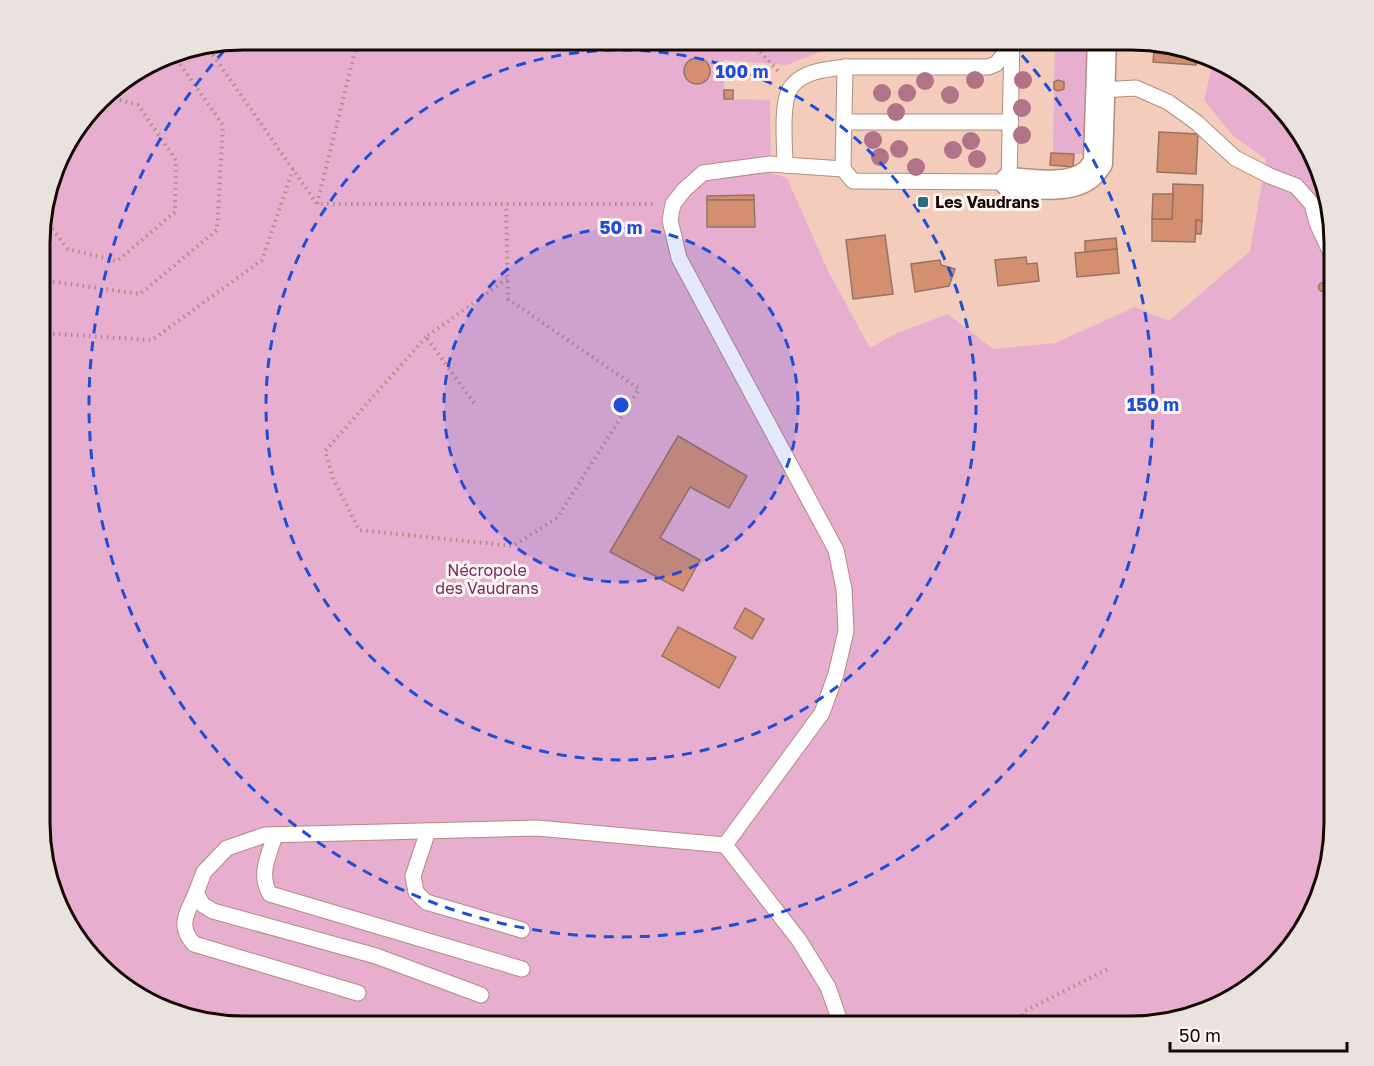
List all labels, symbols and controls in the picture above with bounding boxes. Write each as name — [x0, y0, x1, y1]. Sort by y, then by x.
text: 100 m — [716, 60, 768, 82]
place label: Les Vaudrans — [935, 192, 1039, 212]
marker: Les Vaudrans — [916, 195, 930, 209]
text: 50 m — [600, 216, 642, 238]
text: 150 m — [1127, 393, 1179, 415]
centre of rings — [611, 395, 631, 415]
park label: Nécropole des Vaudrans — [435, 560, 539, 598]
scale bar — [1170, 1015, 1347, 1053]
text: 50 m — [1179, 1024, 1221, 1046]

